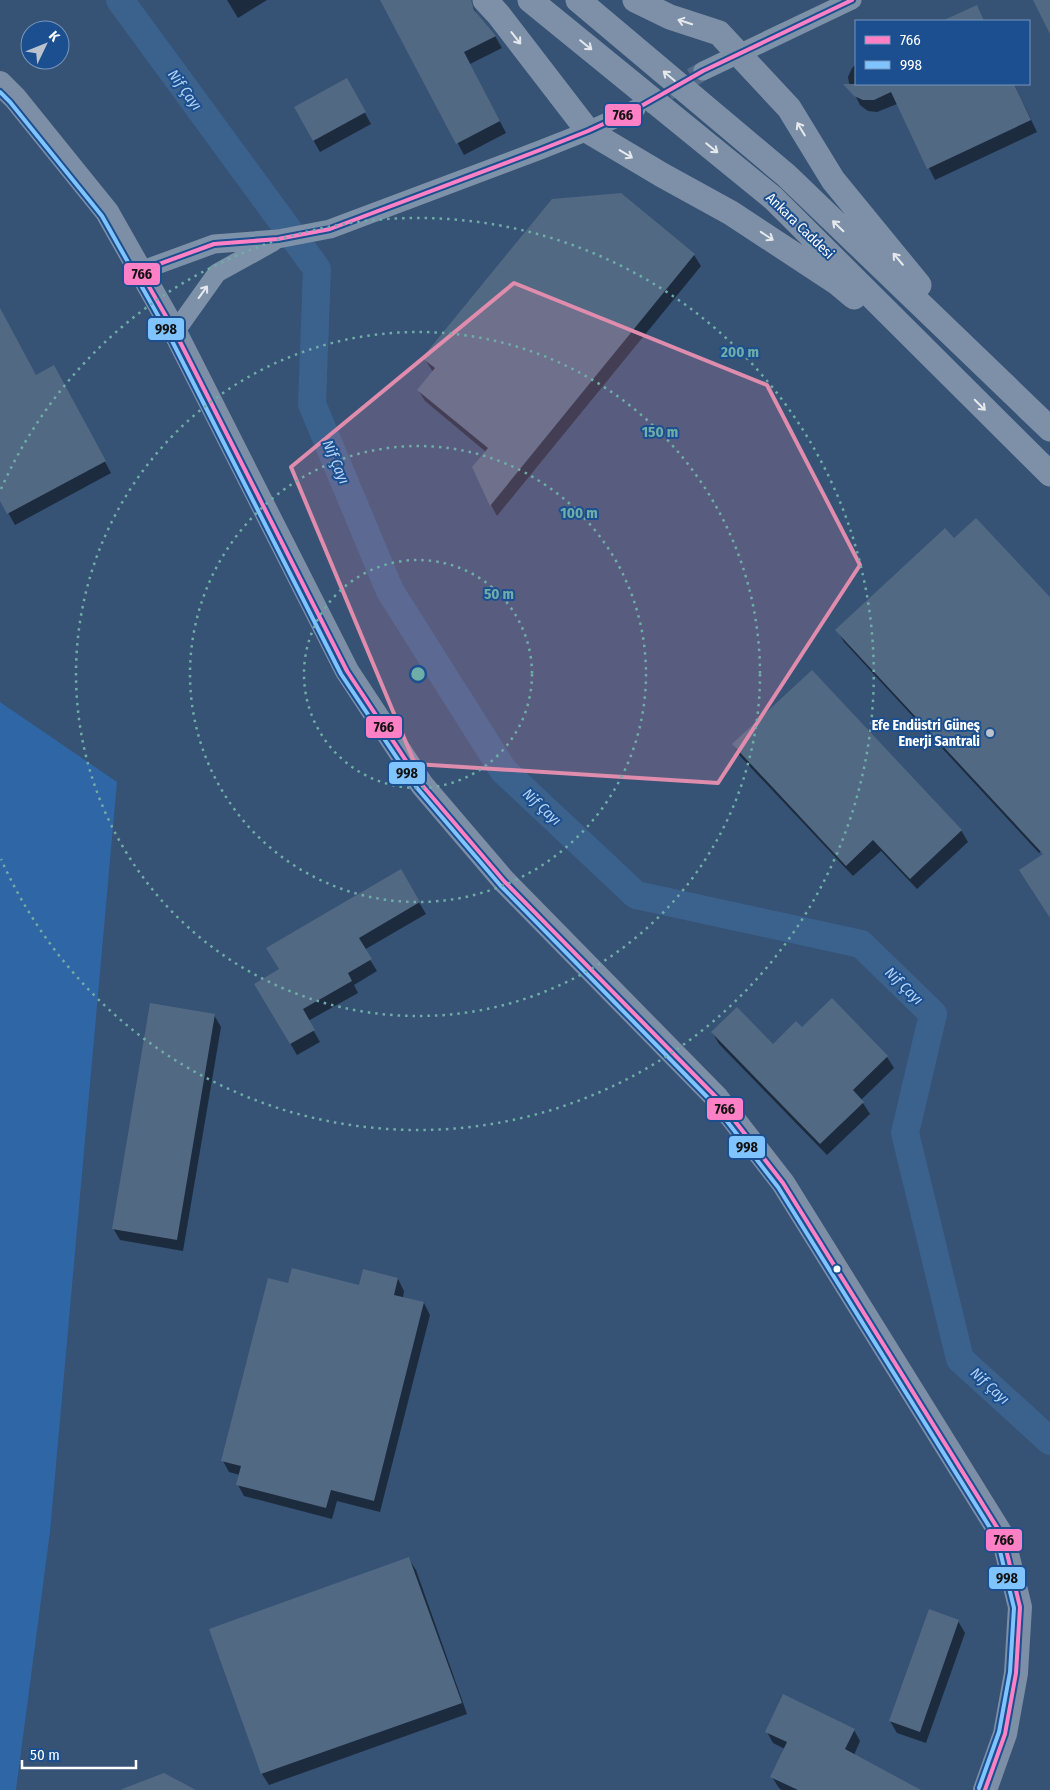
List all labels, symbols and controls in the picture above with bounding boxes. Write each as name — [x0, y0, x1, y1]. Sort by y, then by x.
one-way arrow — [678, 17, 693, 26]
north arrow — [20, 20, 70, 70]
legend — [855, 20, 1030, 85]
text: K — [45, 28, 64, 46]
one-way arrow — [511, 31, 522, 44]
text: 766 — [900, 31, 921, 49]
one-way arrow — [579, 40, 592, 51]
text: 998 — [900, 56, 922, 74]
water label: Nif Çayı — [164, 66, 206, 114]
one-way arrow — [662, 71, 675, 82]
line badge: 766 — [604, 103, 642, 127]
text: 766 — [613, 107, 633, 124]
one-way arrow — [796, 122, 806, 136]
one-way arrow — [705, 143, 718, 154]
one-way arrow — [619, 149, 633, 159]
street label: Ankara Caddesi — [763, 189, 837, 263]
one-way arrow — [832, 220, 845, 232]
one-way arrow — [759, 231, 773, 241]
one-way arrow — [892, 253, 903, 266]
line badge: 766 — [123, 262, 161, 286]
text: 766 — [132, 266, 152, 283]
one-way arrow — [198, 285, 208, 299]
line badge: 998 — [147, 317, 185, 341]
text: 998 — [155, 321, 178, 338]
text: 200 m — [720, 343, 759, 361]
one-way arrow — [974, 399, 987, 411]
text: 150 m — [642, 423, 678, 441]
water label: Nif Çayı — [319, 437, 353, 487]
text: 100 m — [560, 504, 598, 522]
text: 50 m — [484, 585, 514, 603]
centre of rings — [409, 665, 427, 683]
line badge: 766 — [365, 715, 403, 739]
place label: Efe Endüstri Güneş Enerji Santrali — [872, 717, 980, 750]
text: 766 — [374, 719, 394, 736]
marker: Efe Endüstri Güneş Enerji Santrali — [984, 727, 996, 739]
line badge: 998 — [388, 761, 426, 785]
text: 998 — [396, 765, 419, 782]
water label: Nif Çayı — [519, 785, 565, 829]
water label: Nif Çayı — [881, 963, 927, 1009]
line badge: 766 — [706, 1097, 744, 1121]
text: 766 — [715, 1101, 735, 1118]
line badge: 998 — [728, 1135, 766, 1159]
text: 998 — [736, 1139, 759, 1156]
unlabelled marker — [832, 1264, 842, 1274]
water label: Nif Çayı — [967, 1364, 1013, 1408]
line badge: 766 — [985, 1528, 1023, 1552]
text: 766 — [994, 1532, 1014, 1549]
line badge: 998 — [988, 1566, 1026, 1590]
text: 998 — [996, 1570, 1019, 1587]
scale bar — [22, 1738, 136, 1770]
text: 50 m — [30, 1746, 60, 1764]

